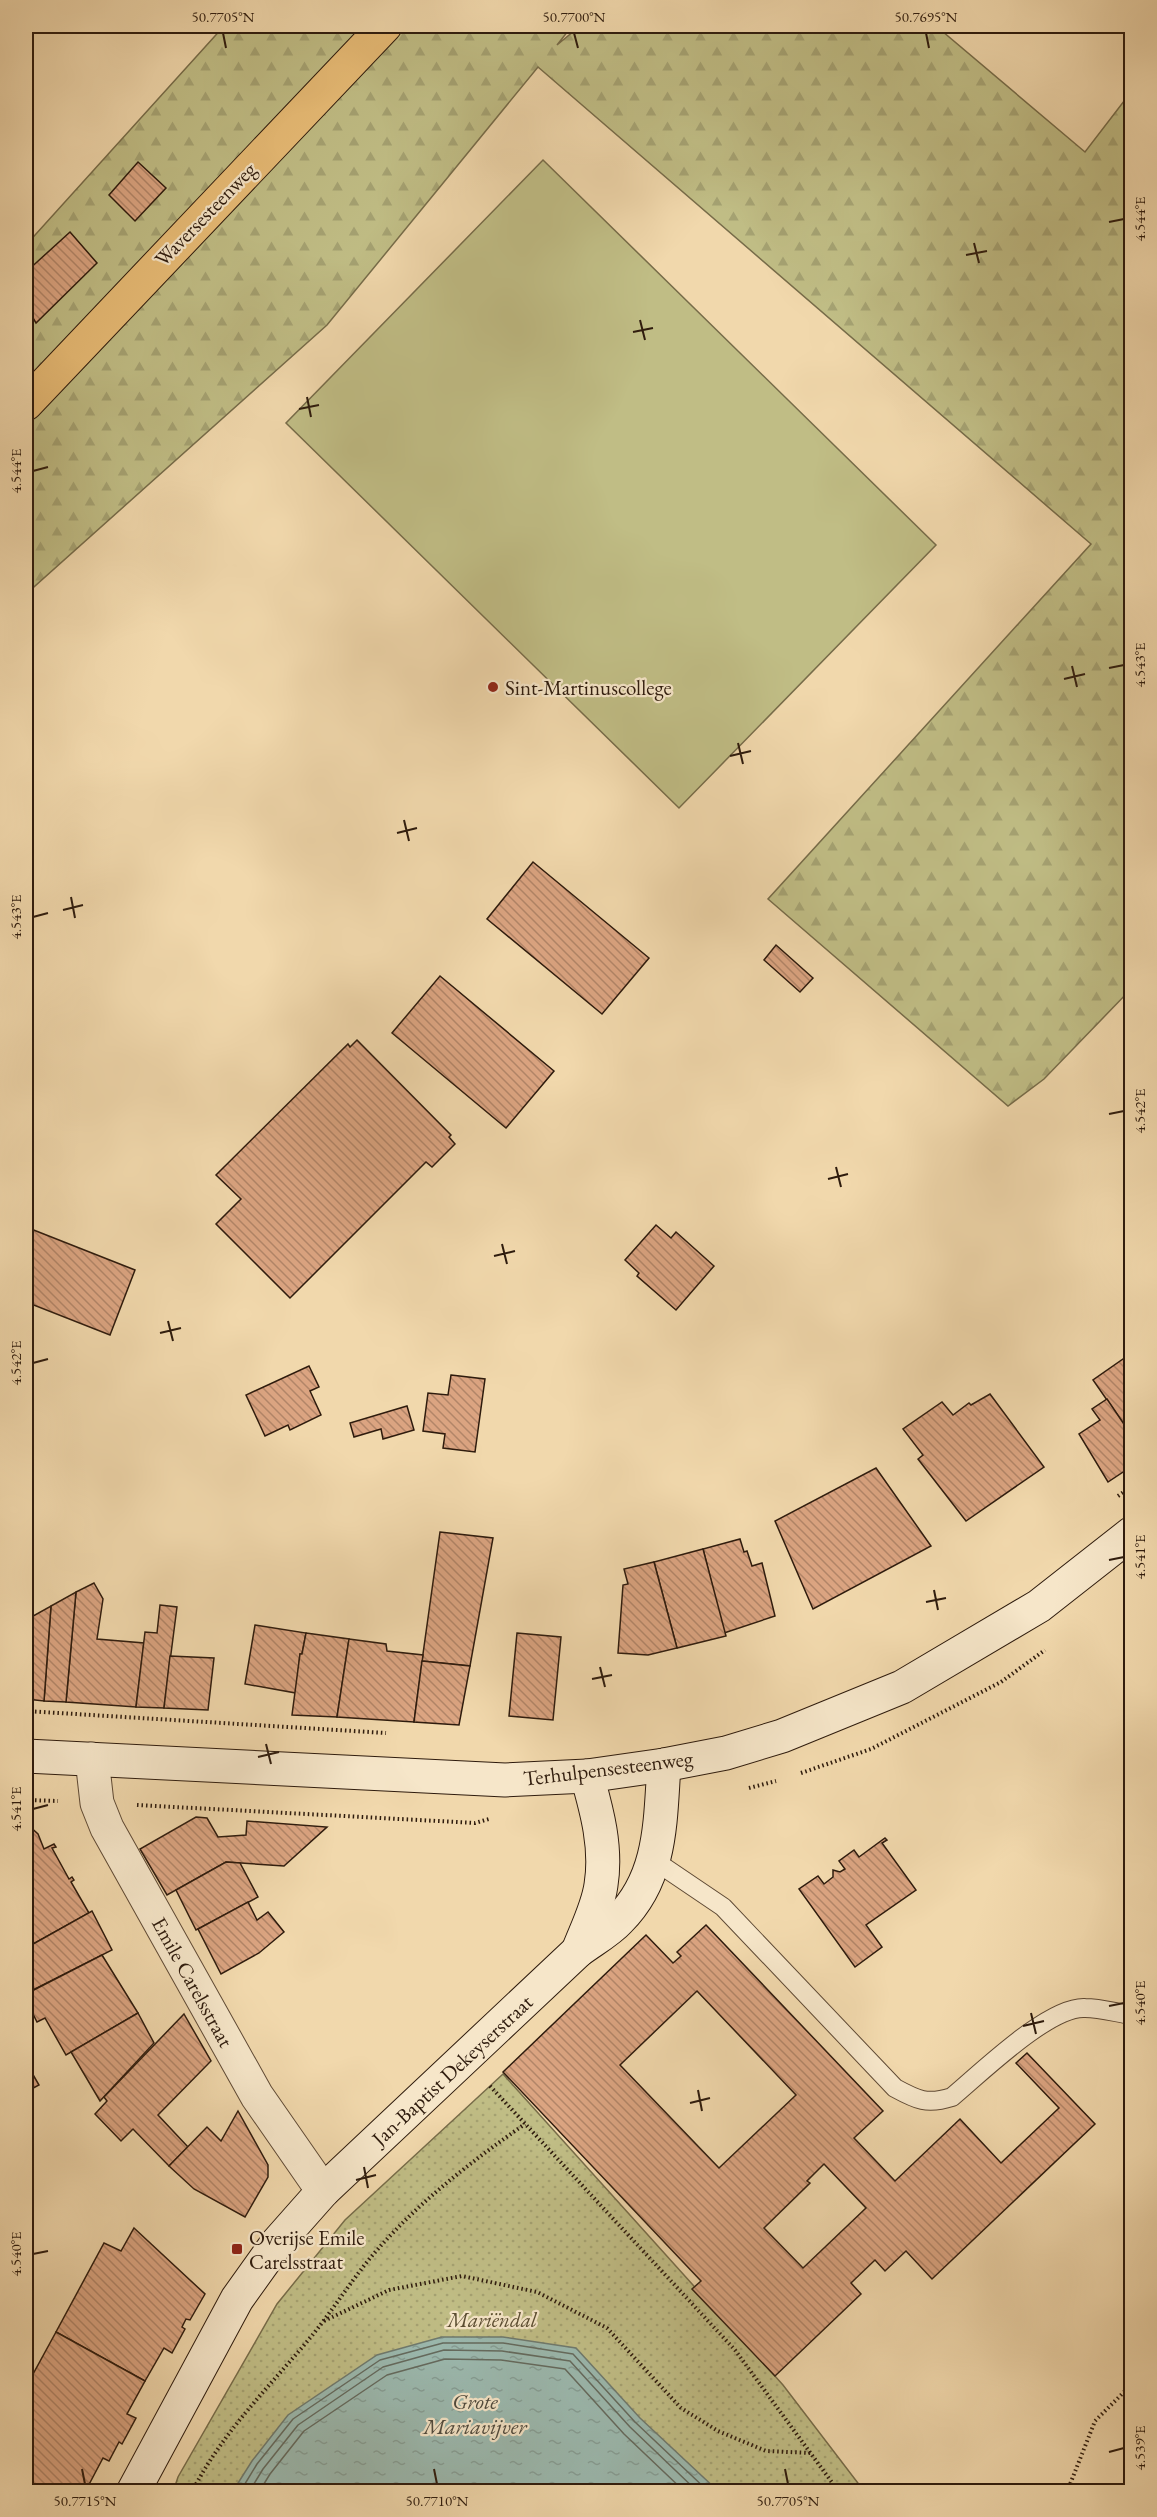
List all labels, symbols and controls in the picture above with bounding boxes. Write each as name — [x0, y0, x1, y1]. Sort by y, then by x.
text: 50.7705°N — [192, 7, 255, 26]
text: 50.7700°N — [543, 7, 606, 26]
text: 50.7695°N — [895, 7, 958, 26]
street label: Waversesteenweg — [148, 155, 262, 272]
text: 4.544°E — [1130, 196, 1149, 242]
text: 4.544°E — [6, 448, 25, 494]
text: 4.543°E — [1130, 642, 1149, 688]
place label: Sint-Martinuscollege — [505, 674, 672, 701]
marker: Sint-Martinuscollege — [486, 680, 500, 694]
text: 4.543°E — [6, 894, 25, 940]
text: 4.542°E — [1130, 1088, 1149, 1134]
text: 4.542°E — [6, 1340, 25, 1386]
text: 4.541°E — [1130, 1534, 1149, 1580]
street label: Terhulpensesteenweg — [522, 1744, 695, 1792]
text: 4.541°E — [6, 1786, 25, 1832]
street label: Emile Carelsstraat — [146, 1912, 240, 2052]
text: 4.540°E — [1130, 1980, 1149, 2026]
street label: Jan-Baptist Dekeyserstraat — [364, 1988, 538, 2153]
place label: Overijse Emile Carelsstraat — [249, 2224, 365, 2275]
text: 4.540°E — [6, 2231, 25, 2277]
marker: Overijse Emile Carelsstraat — [230, 2242, 244, 2256]
park label: Mariëndal — [445, 2306, 538, 2333]
water label: Grote Mariavijver — [421, 2387, 528, 2441]
text: 4.539°E — [1130, 2425, 1149, 2471]
text: 50.7715°N — [54, 2491, 117, 2510]
text: 50.7710°N — [406, 2491, 469, 2510]
text: 50.7705°N — [757, 2491, 820, 2510]

